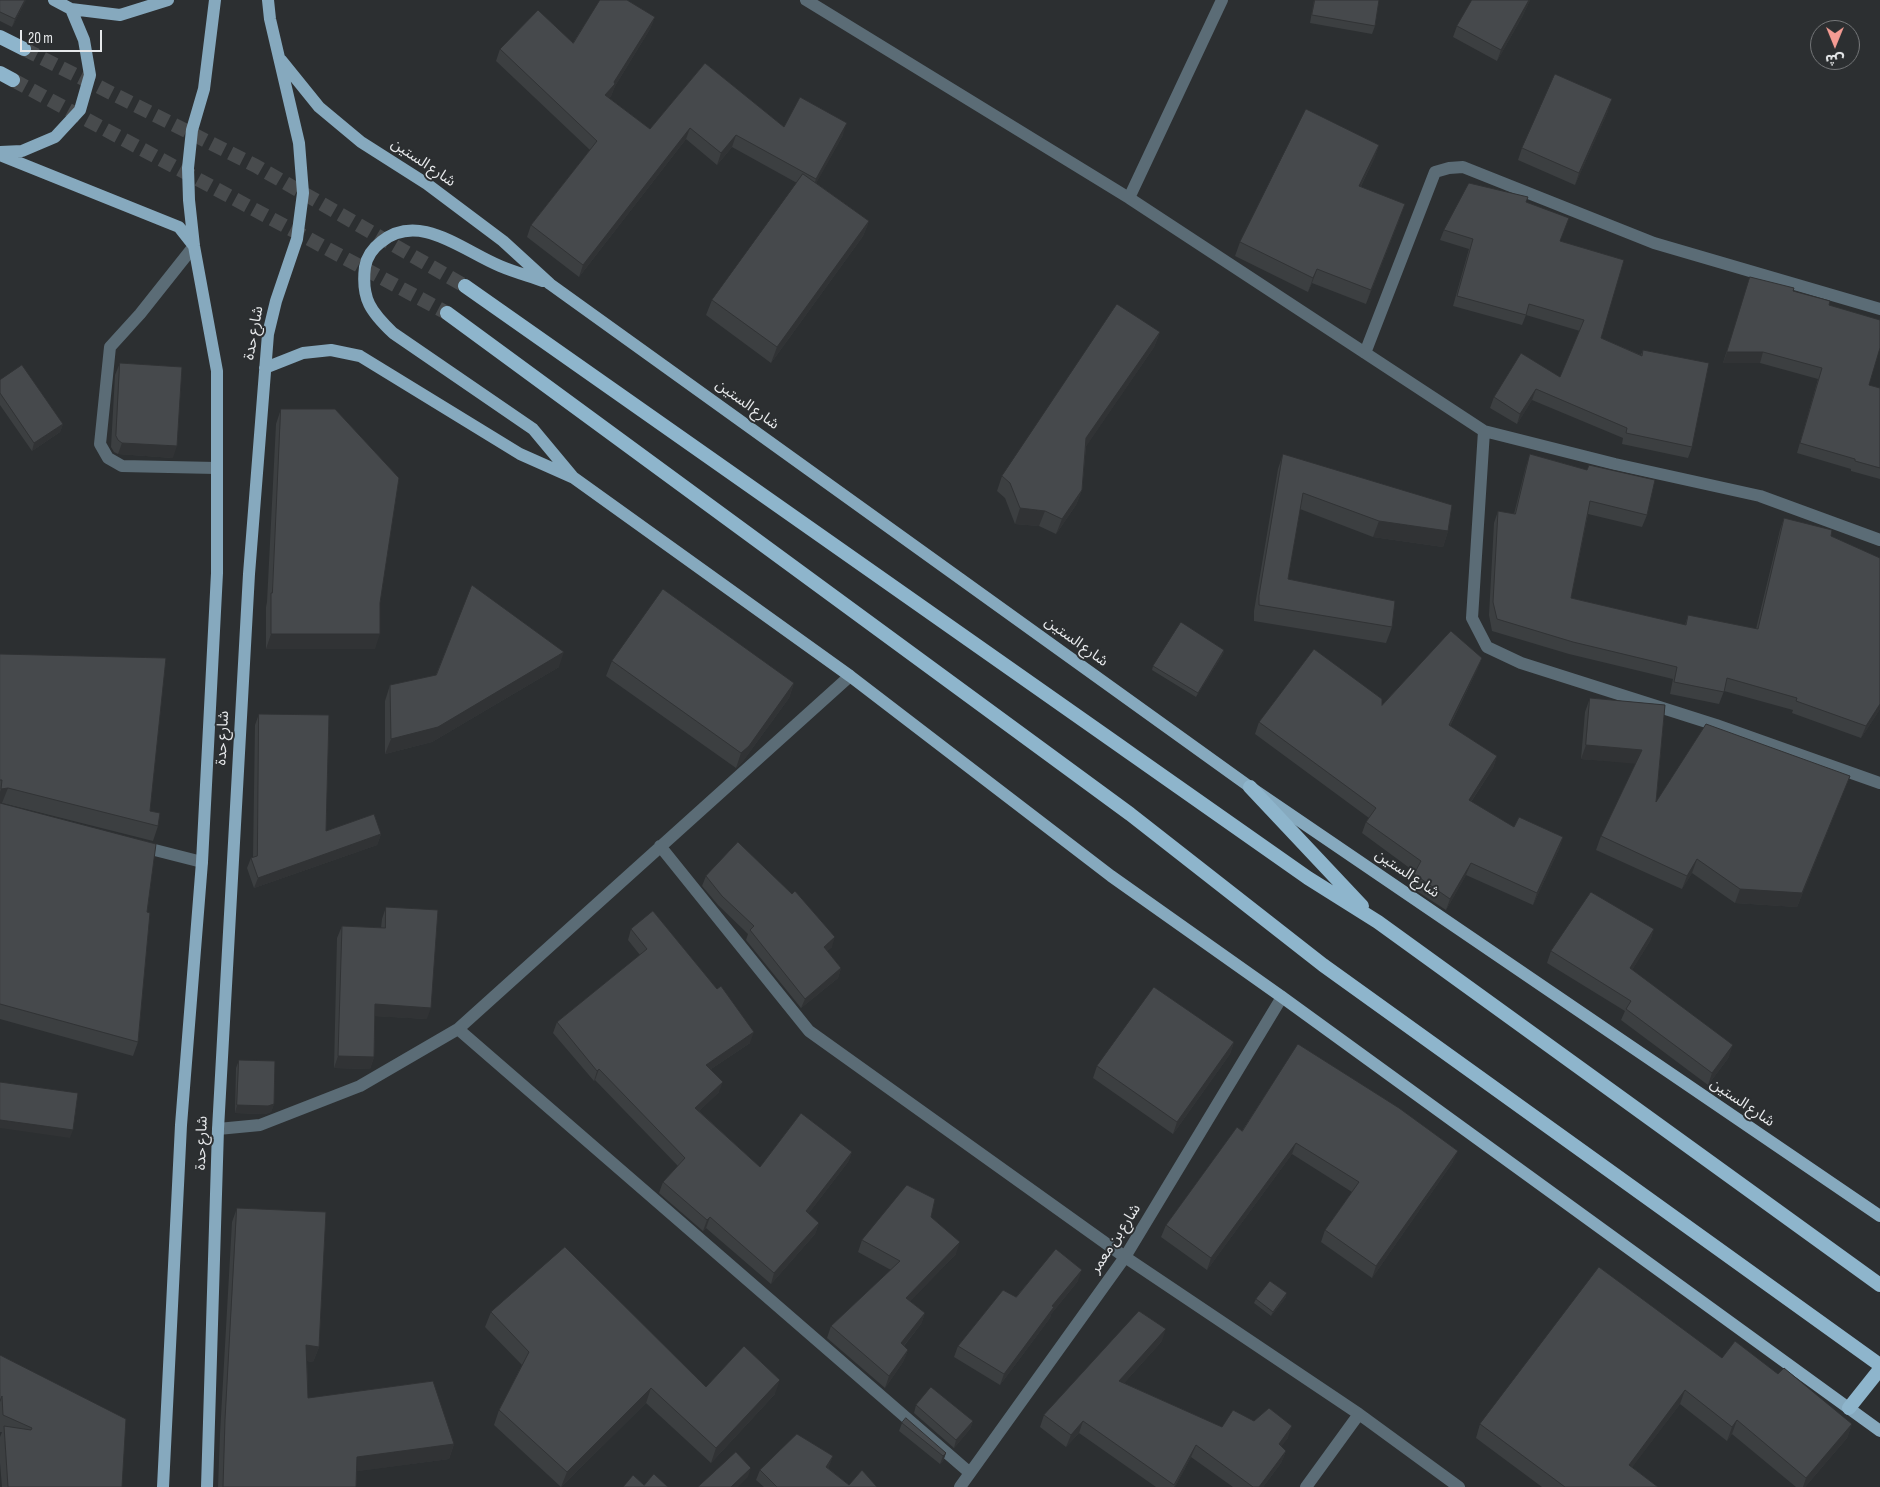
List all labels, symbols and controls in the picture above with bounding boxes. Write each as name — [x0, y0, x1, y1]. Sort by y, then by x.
scale bar — [22, 20, 105, 52]
north arrow — [1810, 20, 1860, 70]
text: 20 m — [28, 29, 53, 48]
text: ش — [1825, 51, 1845, 68]
street label: شارع الستين — [387, 135, 459, 191]
street label: شارع حدة — [240, 305, 268, 361]
street label: شارع الستين — [712, 376, 782, 434]
street label: شارع الستين — [1041, 613, 1111, 671]
street label: شارع حدة — [213, 710, 233, 766]
street label: شارع الستين — [1371, 846, 1443, 902]
street label: شارع الستين — [1706, 1075, 1778, 1131]
street label: شارع حدة — [192, 1115, 212, 1171]
street label: شارع بن معمر — [1087, 1201, 1145, 1277]

